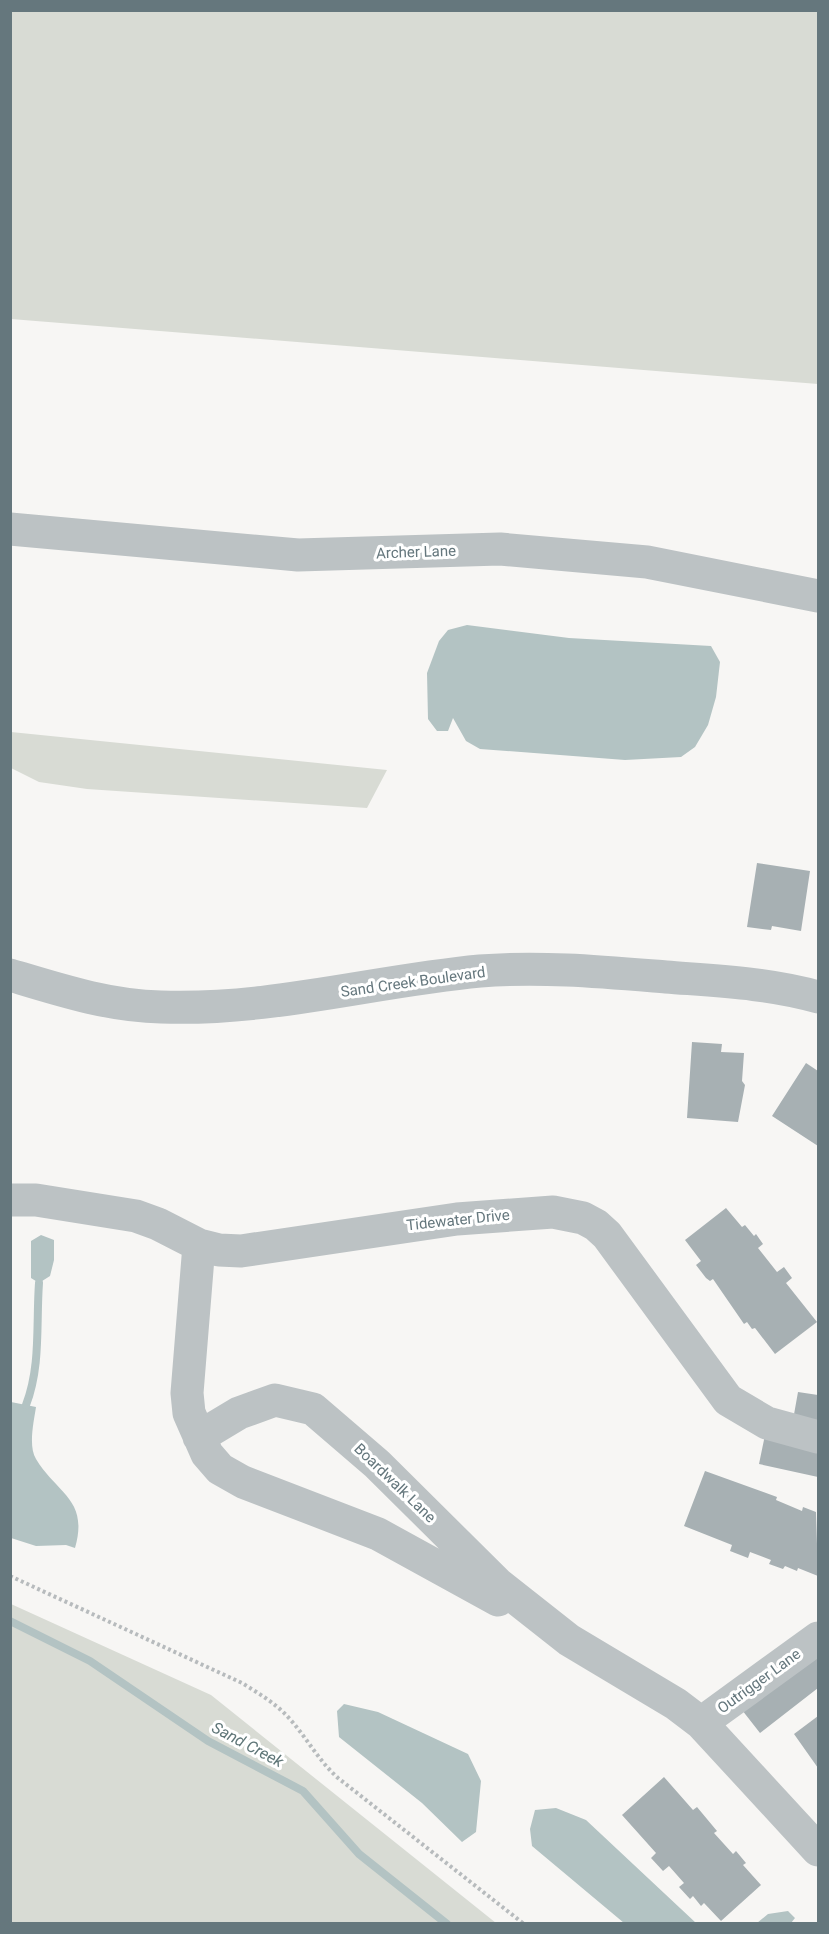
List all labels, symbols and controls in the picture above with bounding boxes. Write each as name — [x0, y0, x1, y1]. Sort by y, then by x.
street label: Archer Lane — [376, 542, 456, 562]
street label: Sand Creek Boulevard — [340, 963, 486, 1001]
street label: Tidewater Drive — [405, 1206, 511, 1234]
street label: Boardwalk Lane — [350, 1440, 440, 1526]
street label: Outrigger Lane — [714, 1645, 804, 1717]
water label: Sand Creek — [209, 1718, 288, 1772]

